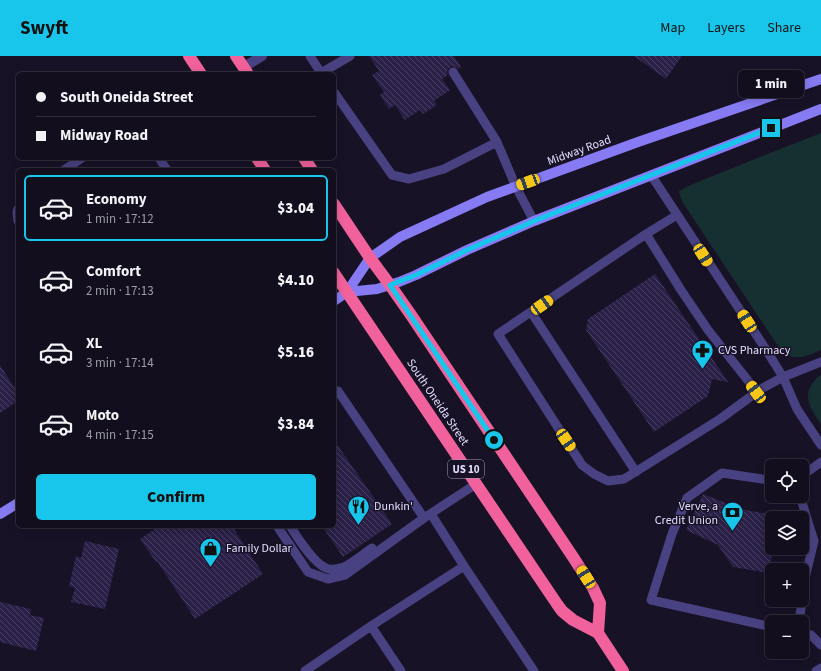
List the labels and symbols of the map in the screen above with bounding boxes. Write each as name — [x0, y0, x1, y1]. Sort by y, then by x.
callout: 1 min — [738, 70, 804, 98]
route end — [762, 119, 780, 137]
street label: Midway Road — [545, 131, 613, 170]
car — [515, 172, 541, 192]
car — [691, 242, 715, 268]
car — [529, 293, 555, 317]
car — [735, 308, 759, 334]
pharmacy icon: CVS Pharmacy — [689, 337, 715, 370]
place label: CVS Pharmacy — [718, 342, 791, 359]
street label: South Oneida Street — [402, 356, 473, 449]
car — [744, 379, 768, 405]
car — [554, 427, 578, 453]
route start — [485, 431, 503, 449]
road number: US 10 — [448, 460, 484, 478]
restaurant icon: Dunkin' — [345, 493, 371, 526]
place label: Dunkin' — [374, 498, 413, 515]
place label: Verve, a Credit Union — [655, 498, 718, 529]
bank icon: Verve, a Credit Union — [720, 500, 746, 533]
shop icon: Family Dollar — [197, 535, 223, 568]
place label: Family Dollar — [226, 540, 293, 557]
car — [575, 564, 597, 590]

